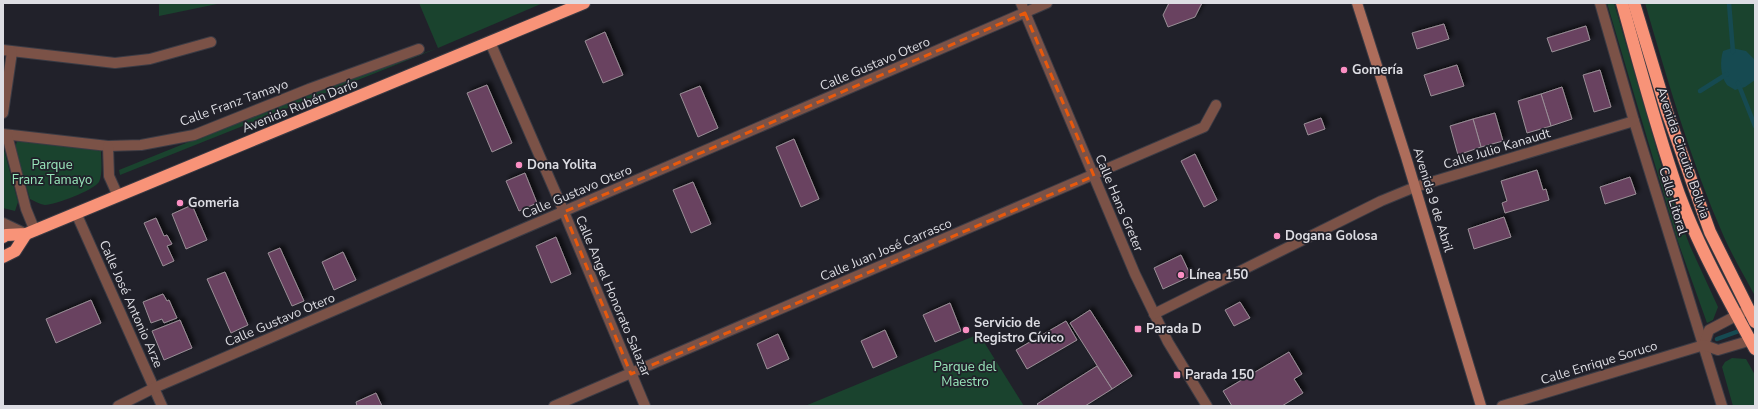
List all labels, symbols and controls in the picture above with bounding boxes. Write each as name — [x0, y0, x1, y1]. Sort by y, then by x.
street label: Calle Gustavo Otero — [817, 33, 933, 95]
place label: Gomería — [1352, 61, 1403, 79]
marker: Gomería — [1339, 65, 1349, 75]
street label: Calle Franz Tamayo — [177, 75, 291, 131]
street label: Avenida Rubén Darío — [239, 75, 361, 137]
street label: Avenida Circuito Bolivia — [1652, 85, 1714, 221]
street label: Calle Julio Kanaudt — [1441, 124, 1553, 174]
street label: Avenida 9 de Abril — [1409, 146, 1457, 255]
street label: Calle Hans Greter — [1090, 152, 1148, 255]
park label: Parque Franz Tamayo — [12, 156, 92, 189]
place label: Dona Yolita — [527, 156, 597, 174]
marker: Dona Yolita — [514, 160, 524, 170]
street label: Calle Gustavo Otero — [519, 161, 635, 223]
street label: Calle Litoral — [1654, 165, 1692, 237]
place label: Gomeria — [188, 194, 239, 212]
marker: Gomeria — [175, 198, 185, 208]
street label: Calle Angel Honorato Salazar — [571, 213, 655, 380]
street label: Calle Juan José Carrasco — [817, 214, 955, 286]
place label: Dogana Golosa — [1285, 227, 1378, 245]
marker: Dogana Golosa — [1272, 231, 1282, 241]
street label: Calle José Antonio Arze — [95, 237, 167, 371]
place label: Línea 150 — [1189, 266, 1248, 284]
marker: Línea 150 — [1176, 270, 1186, 280]
street label: Calle Gustavo Otero — [222, 289, 338, 351]
place label: Servicio de Registro Cívico — [974, 314, 1064, 347]
place label: Parada D — [1146, 320, 1202, 338]
marker: Parada D — [1133, 324, 1143, 334]
marker: Servicio de Registro Cívico — [961, 325, 971, 335]
street label: Calle Enrique Soruco — [1538, 337, 1660, 389]
park label: Parque del Maestro — [934, 358, 997, 391]
place label: Parada 150 — [1185, 366, 1254, 384]
marker: Parada 150 — [1172, 370, 1182, 380]

